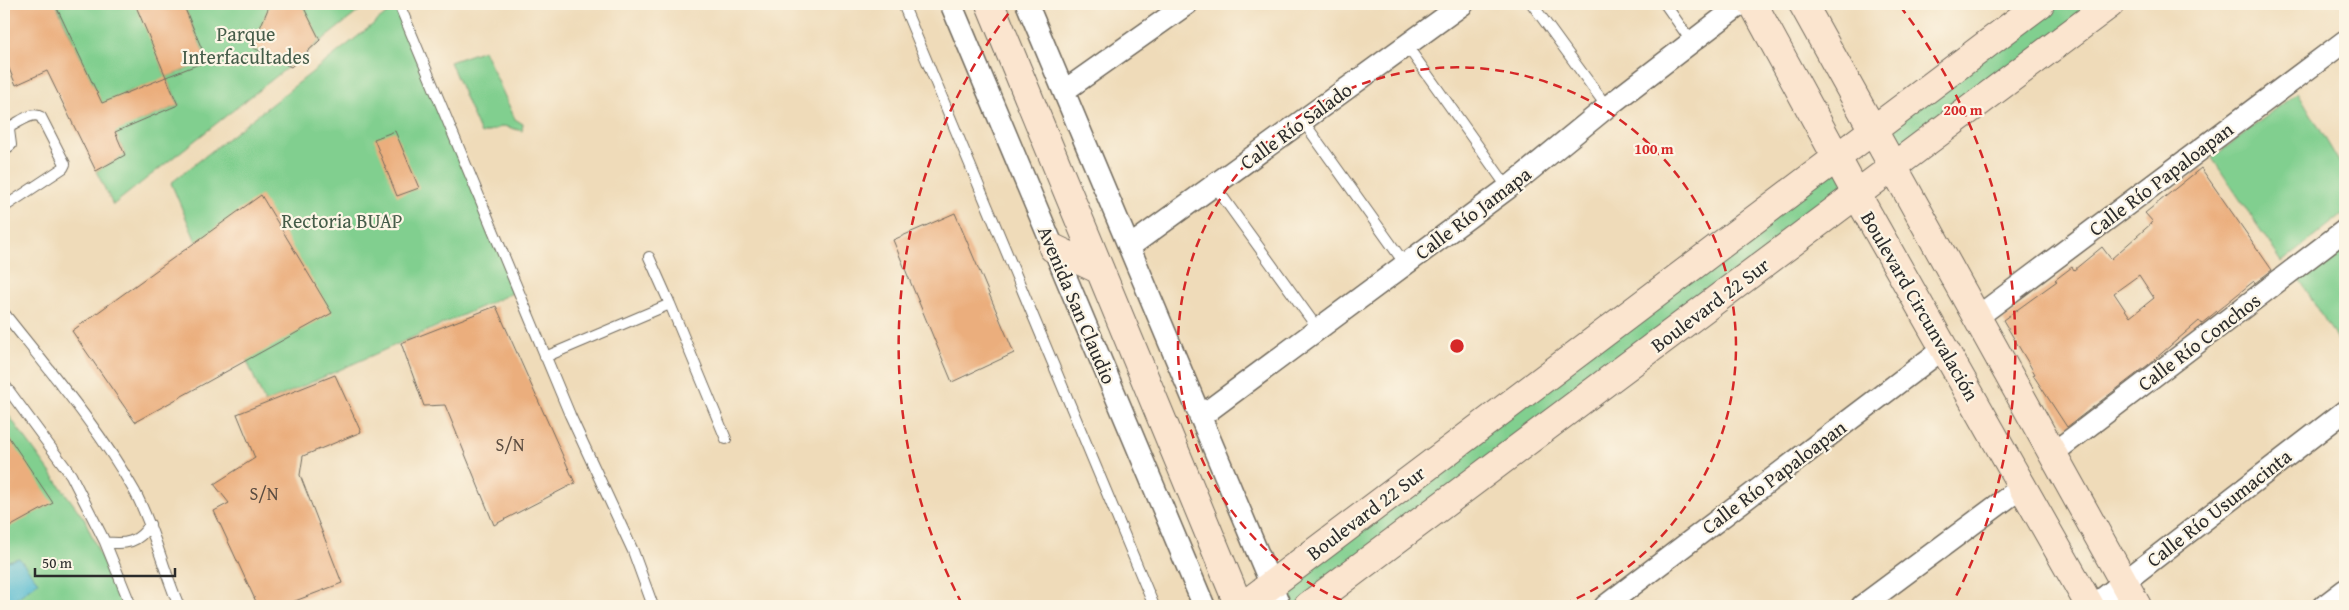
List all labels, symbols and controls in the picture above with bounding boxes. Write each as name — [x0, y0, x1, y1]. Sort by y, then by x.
park label: Parque Interfacultades — [182, 19, 310, 71]
street label: Calle Río Salado — [1234, 75, 1358, 176]
text: 200 m — [1943, 99, 1983, 120]
street label: Calle Río Papaloapan — [2082, 115, 2239, 243]
text: 100 m — [1634, 138, 1674, 159]
street label: Calle Río Jamapa — [1409, 159, 1537, 266]
street label: Boulevard Circunvalación — [1854, 205, 1987, 406]
park label: Rectoria BUAP — [281, 206, 403, 235]
street label: Avenida San Claudio — [1031, 221, 1124, 388]
street label: Boulevard 22 Sur — [1644, 250, 1775, 359]
street label: Calle Río Conchos — [2131, 286, 2266, 398]
centre of rings — [1448, 337, 1466, 355]
street label: Calle Río Papaloapan — [1695, 413, 1852, 541]
house number: S/N — [495, 431, 525, 458]
street label: Calle Río Usumacinta — [2140, 441, 2298, 574]
street label: Boulevard 22 Sur — [1300, 458, 1431, 567]
house number: S/N — [249, 480, 279, 507]
scale bar — [35, 545, 175, 577]
text: 50 m — [42, 552, 73, 573]

